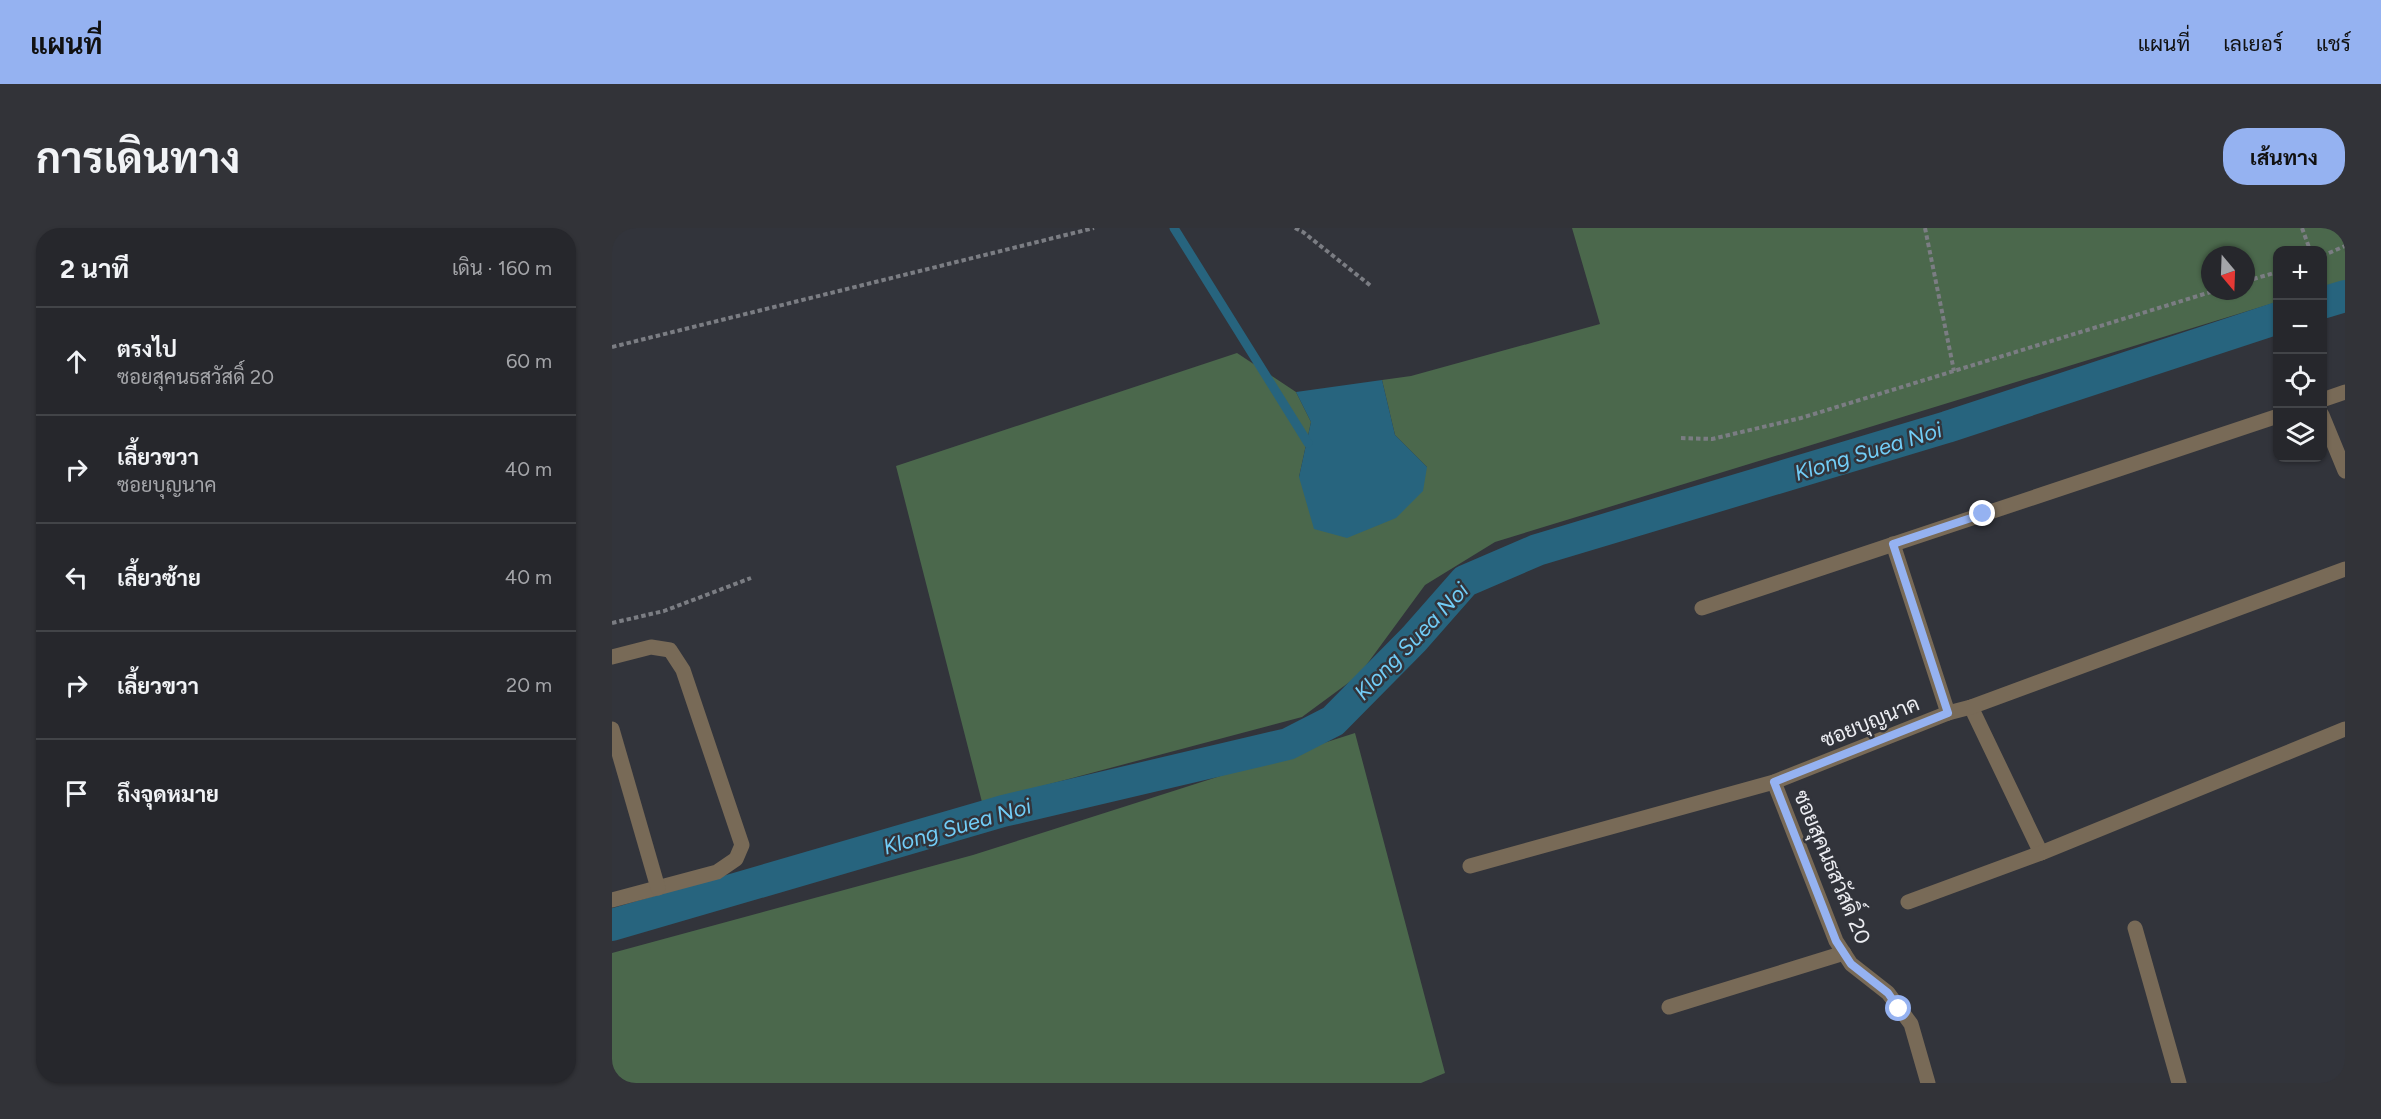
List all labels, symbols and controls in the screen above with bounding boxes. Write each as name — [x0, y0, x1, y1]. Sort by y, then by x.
text: แผนที่ — [30, 27, 103, 61]
text: แผนที่ — [2138, 31, 2190, 56]
text: เลเยอร์ — [2223, 31, 2283, 56]
text: แชร์ — [2316, 31, 2351, 56]
button: เส้นทาง — [2223, 128, 2345, 185]
text: การเดินทาง — [36, 133, 240, 184]
north arrow — [2201, 246, 2255, 300]
map controls — [2273, 246, 2327, 462]
button: + — [2273, 246, 2327, 300]
text: 2 นาที — [60, 253, 129, 285]
text: เดิน · 160 m — [452, 256, 552, 280]
button: − — [2273, 300, 2327, 354]
text: ตรงไป — [117, 336, 177, 363]
icon: ahead — [60, 345, 93, 378]
text: 60 m — [506, 349, 552, 373]
button: locate — [2273, 354, 2327, 408]
text: ซอยสุคนธสวัสดิ์ 20 — [117, 365, 274, 389]
button: layers — [2273, 408, 2327, 462]
water label: Klong Suea Noi — [1791, 416, 1946, 487]
text: เลี้ยวขวา — [117, 444, 199, 471]
icon: right — [60, 453, 93, 486]
text: 40 m — [505, 457, 552, 481]
text: ซอยบุญนาค — [117, 473, 217, 497]
route end — [1969, 500, 1995, 526]
icon: left — [60, 561, 93, 594]
text: เลี้ยวซ้าย — [117, 565, 201, 592]
text: 40 m — [505, 565, 552, 589]
water label: Klong Suea Noi — [1349, 576, 1475, 706]
icon: right — [60, 669, 93, 702]
text: เลี้ยวขวา — [117, 673, 199, 700]
text: 20 m — [506, 673, 552, 697]
street label: ซอยบุญนาค — [1817, 690, 1924, 755]
icon: arrive — [60, 777, 93, 810]
text: ถึงจุดหมาย — [117, 781, 219, 808]
street label: ซอยสุคนธสวัสดิ์ 20 — [1787, 783, 1883, 948]
water label: Klong Suea Noi — [880, 792, 1035, 861]
route start — [1885, 995, 1911, 1021]

